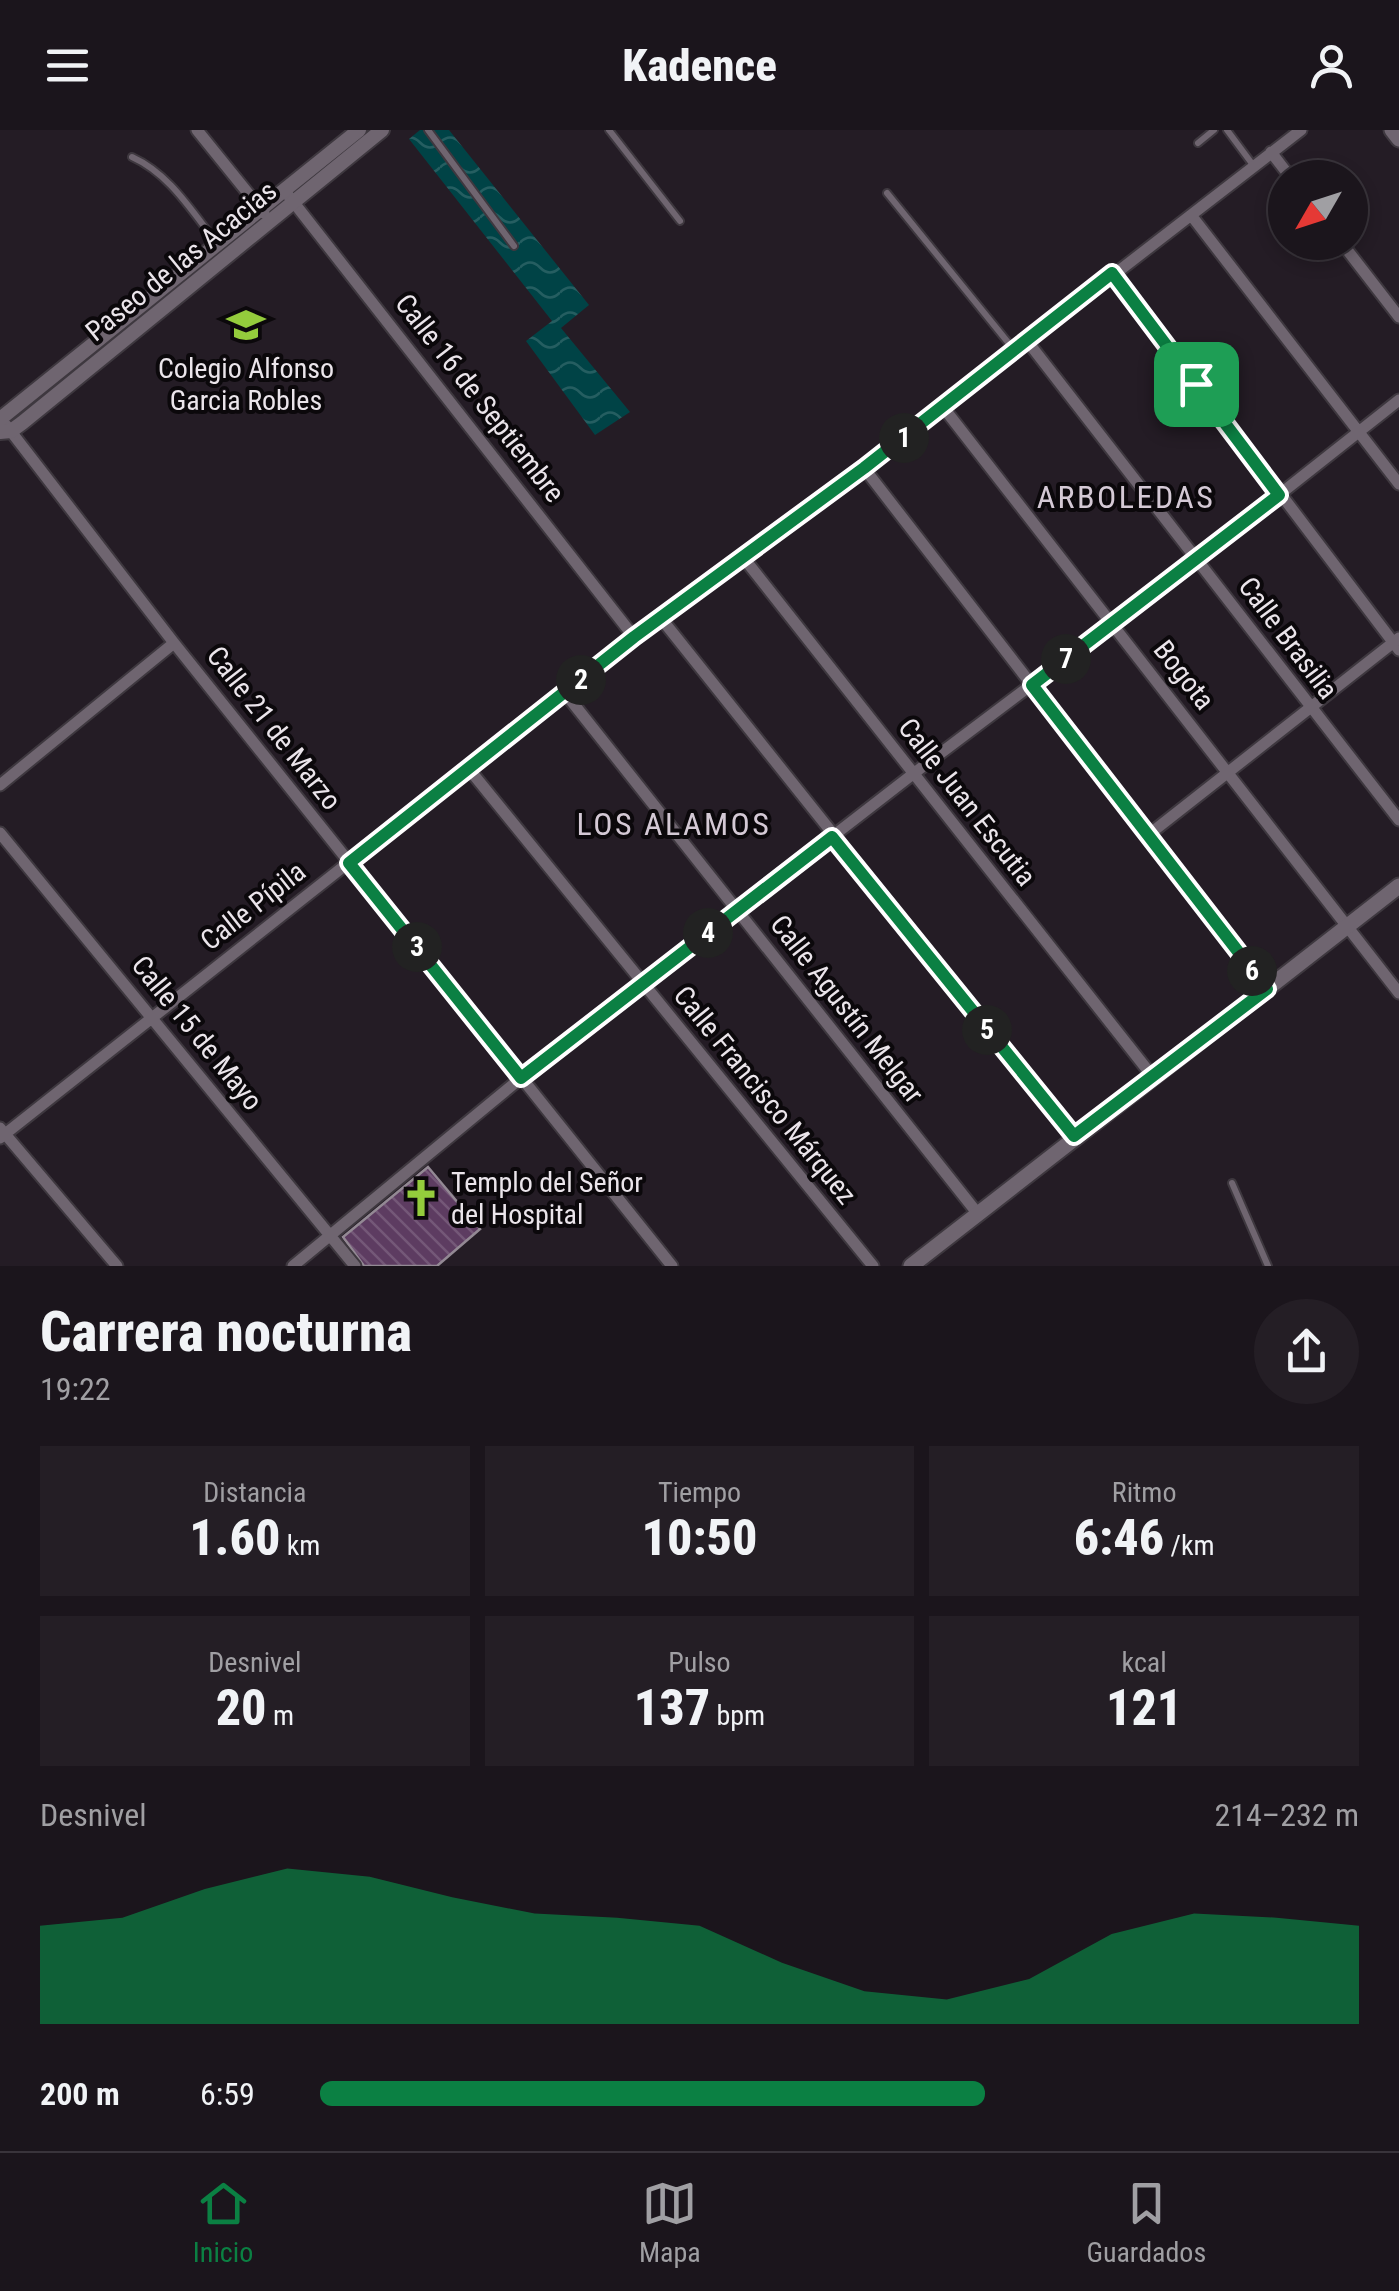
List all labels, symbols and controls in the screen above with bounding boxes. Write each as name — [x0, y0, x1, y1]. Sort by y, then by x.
icon: menu — [40, 38, 95, 93]
icon: person — [1304, 38, 1359, 93]
text: Kadence — [622, 39, 777, 92]
north arrow — [1268, 160, 1368, 260]
map controls — [1268, 160, 1368, 260]
street label: Paseo de las Acacias — [79, 174, 283, 348]
street label: Calle 16 de Septiembre — [389, 287, 571, 509]
school or university icon: Colegio Alfonso Garcia Robles — [225, 304, 267, 346]
pin — [1154, 342, 1239, 427]
place label: Colegio Alfonso Garcia Robles — [158, 352, 334, 417]
icon: arrive — [1169, 357, 1224, 412]
pin: 1 — [879, 413, 929, 463]
text: 1 — [897, 421, 911, 454]
district label: ARBOLEDAS — [1037, 478, 1215, 516]
street label: Calle Brasilia — [1232, 571, 1344, 705]
pin: 7 — [1041, 634, 1091, 684]
street label: Bogota — [1147, 634, 1221, 716]
street label: Calle 21 de Marzo — [200, 640, 348, 816]
text: 7 — [1059, 642, 1073, 675]
pin: 2 — [556, 655, 606, 705]
text: 2 — [574, 663, 588, 696]
street label: Calle Juan Escutia — [891, 712, 1043, 892]
district label: LOS ALAMOS — [577, 805, 771, 843]
street label: Calle Pípila — [194, 855, 312, 957]
pin: 4 — [683, 908, 733, 958]
street label: Calle Agustín Melgar — [763, 909, 931, 1109]
text: 4 — [701, 916, 715, 949]
pin: 3 — [392, 922, 442, 972]
text: 3 — [410, 930, 424, 963]
pin: 6 — [1227, 946, 1277, 996]
street label: Calle 15 de Mayo — [125, 949, 269, 1117]
text: 6 — [1245, 954, 1259, 987]
street label: Calle Francisco Márquez — [667, 979, 863, 1211]
pin: 5 — [962, 1005, 1012, 1055]
text: 5 — [980, 1013, 994, 1046]
place label: Templo del Señor del Hospital — [451, 1166, 643, 1231]
church icon: Templo del Señor del Hospital — [400, 1177, 442, 1219]
button: share — [1254, 1299, 1359, 1404]
text: Carrera nocturna — [40, 1300, 412, 1364]
text: 19:22 — [40, 1370, 111, 1408]
text: Distancia — [203, 1476, 306, 1509]
text: Tiempo — [658, 1476, 741, 1509]
text: Ritmo — [1112, 1476, 1177, 1509]
text: 1.60 — [189, 1509, 280, 1567]
text: 10:50 — [642, 1509, 757, 1567]
text: 6:46 — [1074, 1509, 1164, 1567]
text: km — [280, 1529, 320, 1562]
text: /km — [1164, 1529, 1215, 1562]
text: Desnivel — [208, 1646, 301, 1679]
text: Pulso — [668, 1646, 731, 1679]
text: kcal — [1122, 1646, 1167, 1679]
text: 20 — [216, 1679, 266, 1737]
text: 137 — [634, 1679, 710, 1737]
text: 121 — [1106, 1679, 1182, 1737]
text: m — [266, 1699, 294, 1732]
text: bpm — [710, 1699, 765, 1732]
text: Desnivel — [40, 1796, 147, 1834]
text: 214–232 m — [1214, 1796, 1359, 1834]
text: 200 m — [40, 2075, 120, 2113]
text: 6:59 — [200, 2075, 255, 2113]
tab: Inicio — [193, 2176, 253, 2269]
tab: Mapa — [639, 2176, 701, 2269]
tab: Guardados — [1086, 2176, 1206, 2269]

